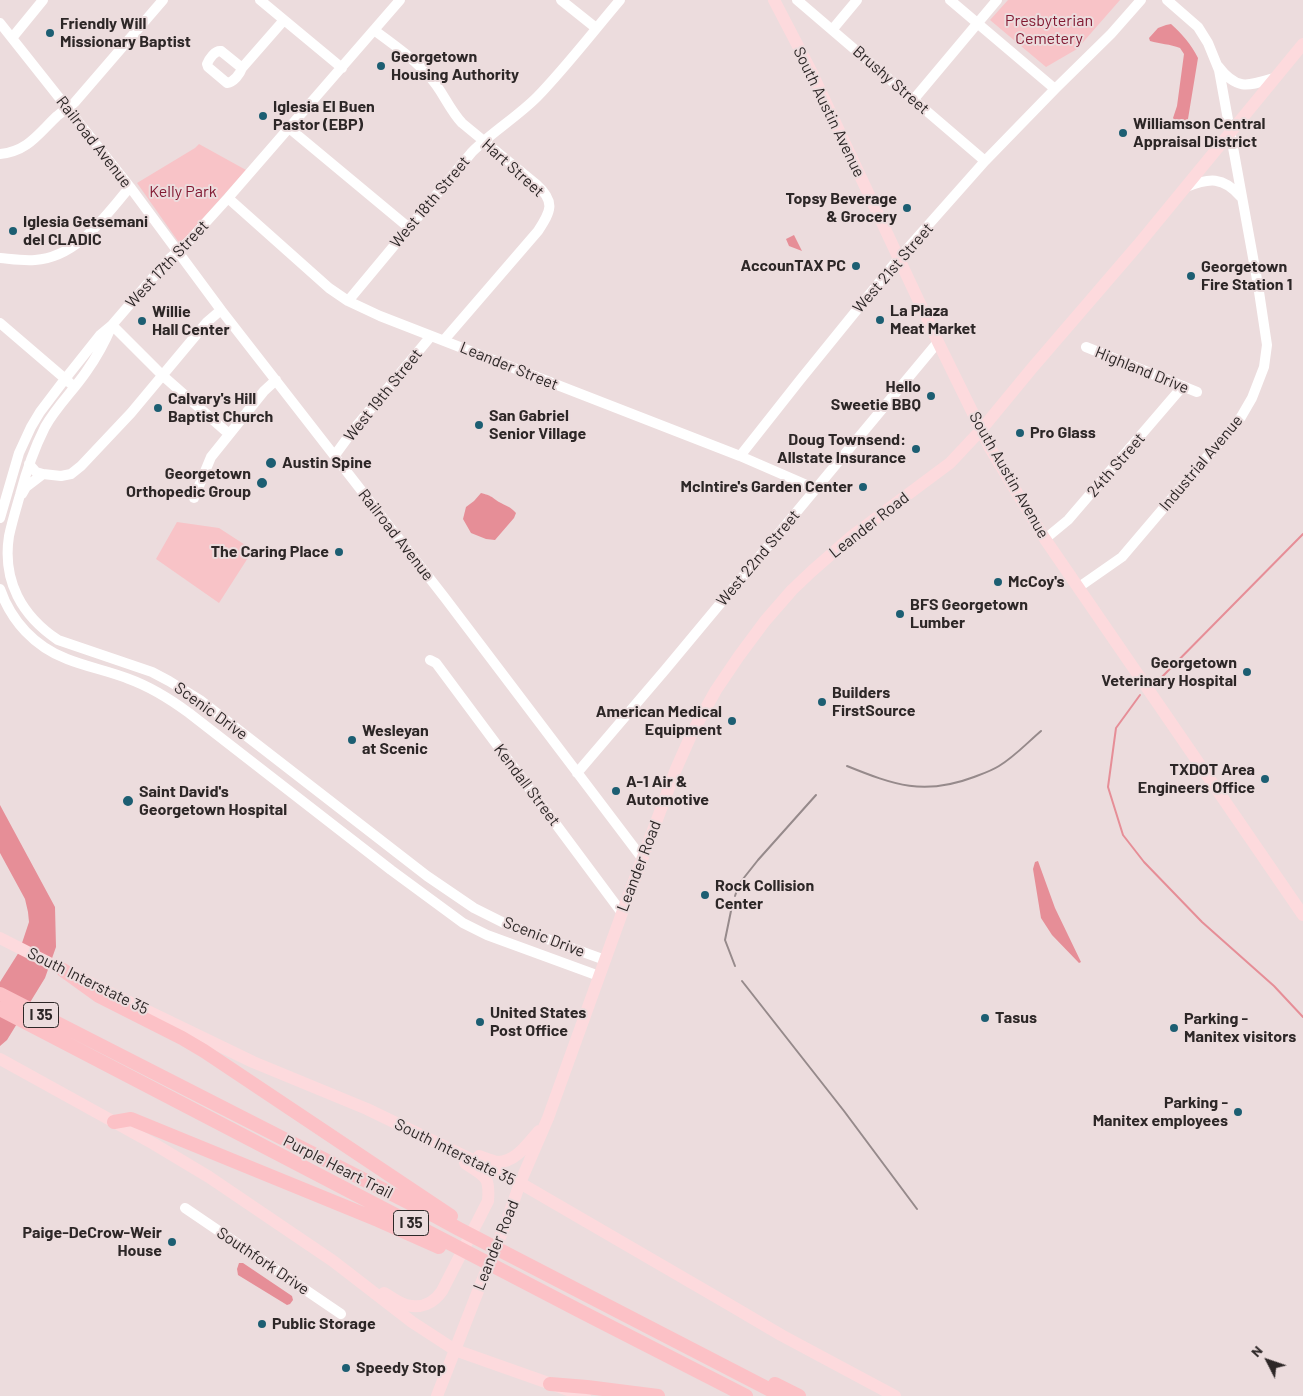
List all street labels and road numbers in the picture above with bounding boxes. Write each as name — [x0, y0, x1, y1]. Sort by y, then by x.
street label: Brushy Street — [849, 42, 933, 118]
street label: South Austin Avenue — [789, 44, 869, 180]
street label: Railroad Avenue — [52, 92, 136, 192]
street label: Hart Street — [478, 135, 548, 201]
street label: West 18th Street — [386, 152, 474, 252]
street label: West 17th Street — [121, 216, 213, 312]
street label: West 21st Street — [849, 219, 937, 317]
street label: Leander Street — [457, 338, 561, 394]
street label: Highland Drive — [1092, 342, 1192, 398]
street label: West 19th Street — [340, 345, 426, 445]
street label: South Austin Avenue — [965, 408, 1053, 542]
street label: Industrial Avenue — [1155, 411, 1247, 515]
street label: 24th Street — [1083, 429, 1149, 501]
street label: Railroad Avenue — [354, 485, 438, 585]
street label: Leander Road — [825, 488, 913, 562]
street label: West 22nd Street — [712, 506, 804, 610]
street label: Scenic Drive — [171, 678, 251, 744]
street label: Kendall Street — [490, 740, 564, 830]
street label: Leander Road — [613, 818, 665, 914]
street label: Scenic Drive — [500, 913, 588, 961]
street label: South Interstate 35 — [24, 943, 152, 1019]
road number: I 35 — [23, 1002, 58, 1028]
street label: South Interstate 35 — [391, 1114, 519, 1190]
street label: Purple Heart Trail — [280, 1131, 396, 1203]
street label: Leander Road — [469, 1197, 523, 1293]
road number: I 35 — [394, 1210, 428, 1236]
street label: Southfork Drive — [213, 1223, 313, 1299]

